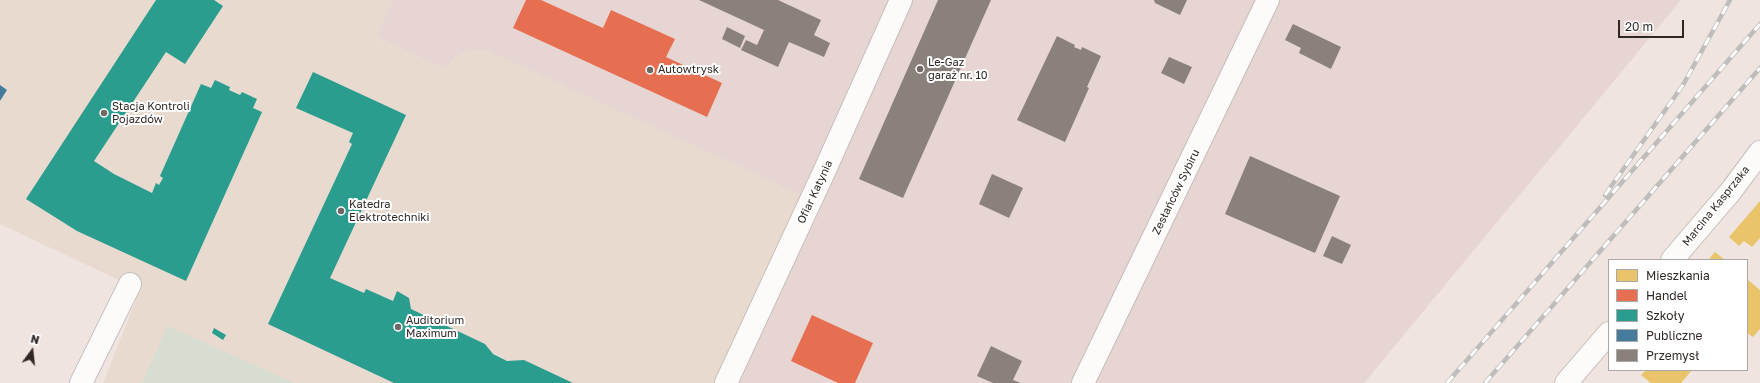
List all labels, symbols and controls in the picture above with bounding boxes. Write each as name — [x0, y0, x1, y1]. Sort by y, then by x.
scale bar — [1620, 12, 1686, 38]
text: 20 m — [1625, 19, 1653, 34]
place label: Le-Gaz garaż nr. 10 — [928, 56, 988, 82]
place label: Autowtrysk — [658, 63, 719, 77]
marker: Le-Gaz garaż nr. 10 — [915, 64, 925, 74]
marker: Autowtrysk — [645, 65, 655, 75]
place label: Stacja Kontroli Pojazdów — [112, 100, 190, 126]
marker: Stacja Kontroli Pojazdów — [99, 108, 109, 118]
street label: Zesłańców Sybiru — [1150, 147, 1202, 237]
street label: Ofiar Katynia — [795, 158, 835, 226]
street label: Marcina Kasprzaka — [1680, 163, 1752, 249]
place label: Katedra Elektrotechniki — [349, 198, 430, 224]
marker: Katedra Elektrotechniki — [336, 206, 346, 216]
legend — [1608, 259, 1748, 371]
text: Mieszkania — [1646, 268, 1710, 283]
text: Handel — [1646, 288, 1687, 303]
text: Szkoły — [1646, 308, 1685, 323]
place label: Auditorium Maximum — [406, 314, 464, 340]
marker: Auditorium Maximum — [393, 322, 403, 332]
text: Publiczne — [1646, 328, 1703, 343]
north arrow — [12, 331, 52, 371]
text: N — [30, 332, 41, 346]
text: Przemysł — [1646, 348, 1699, 363]

